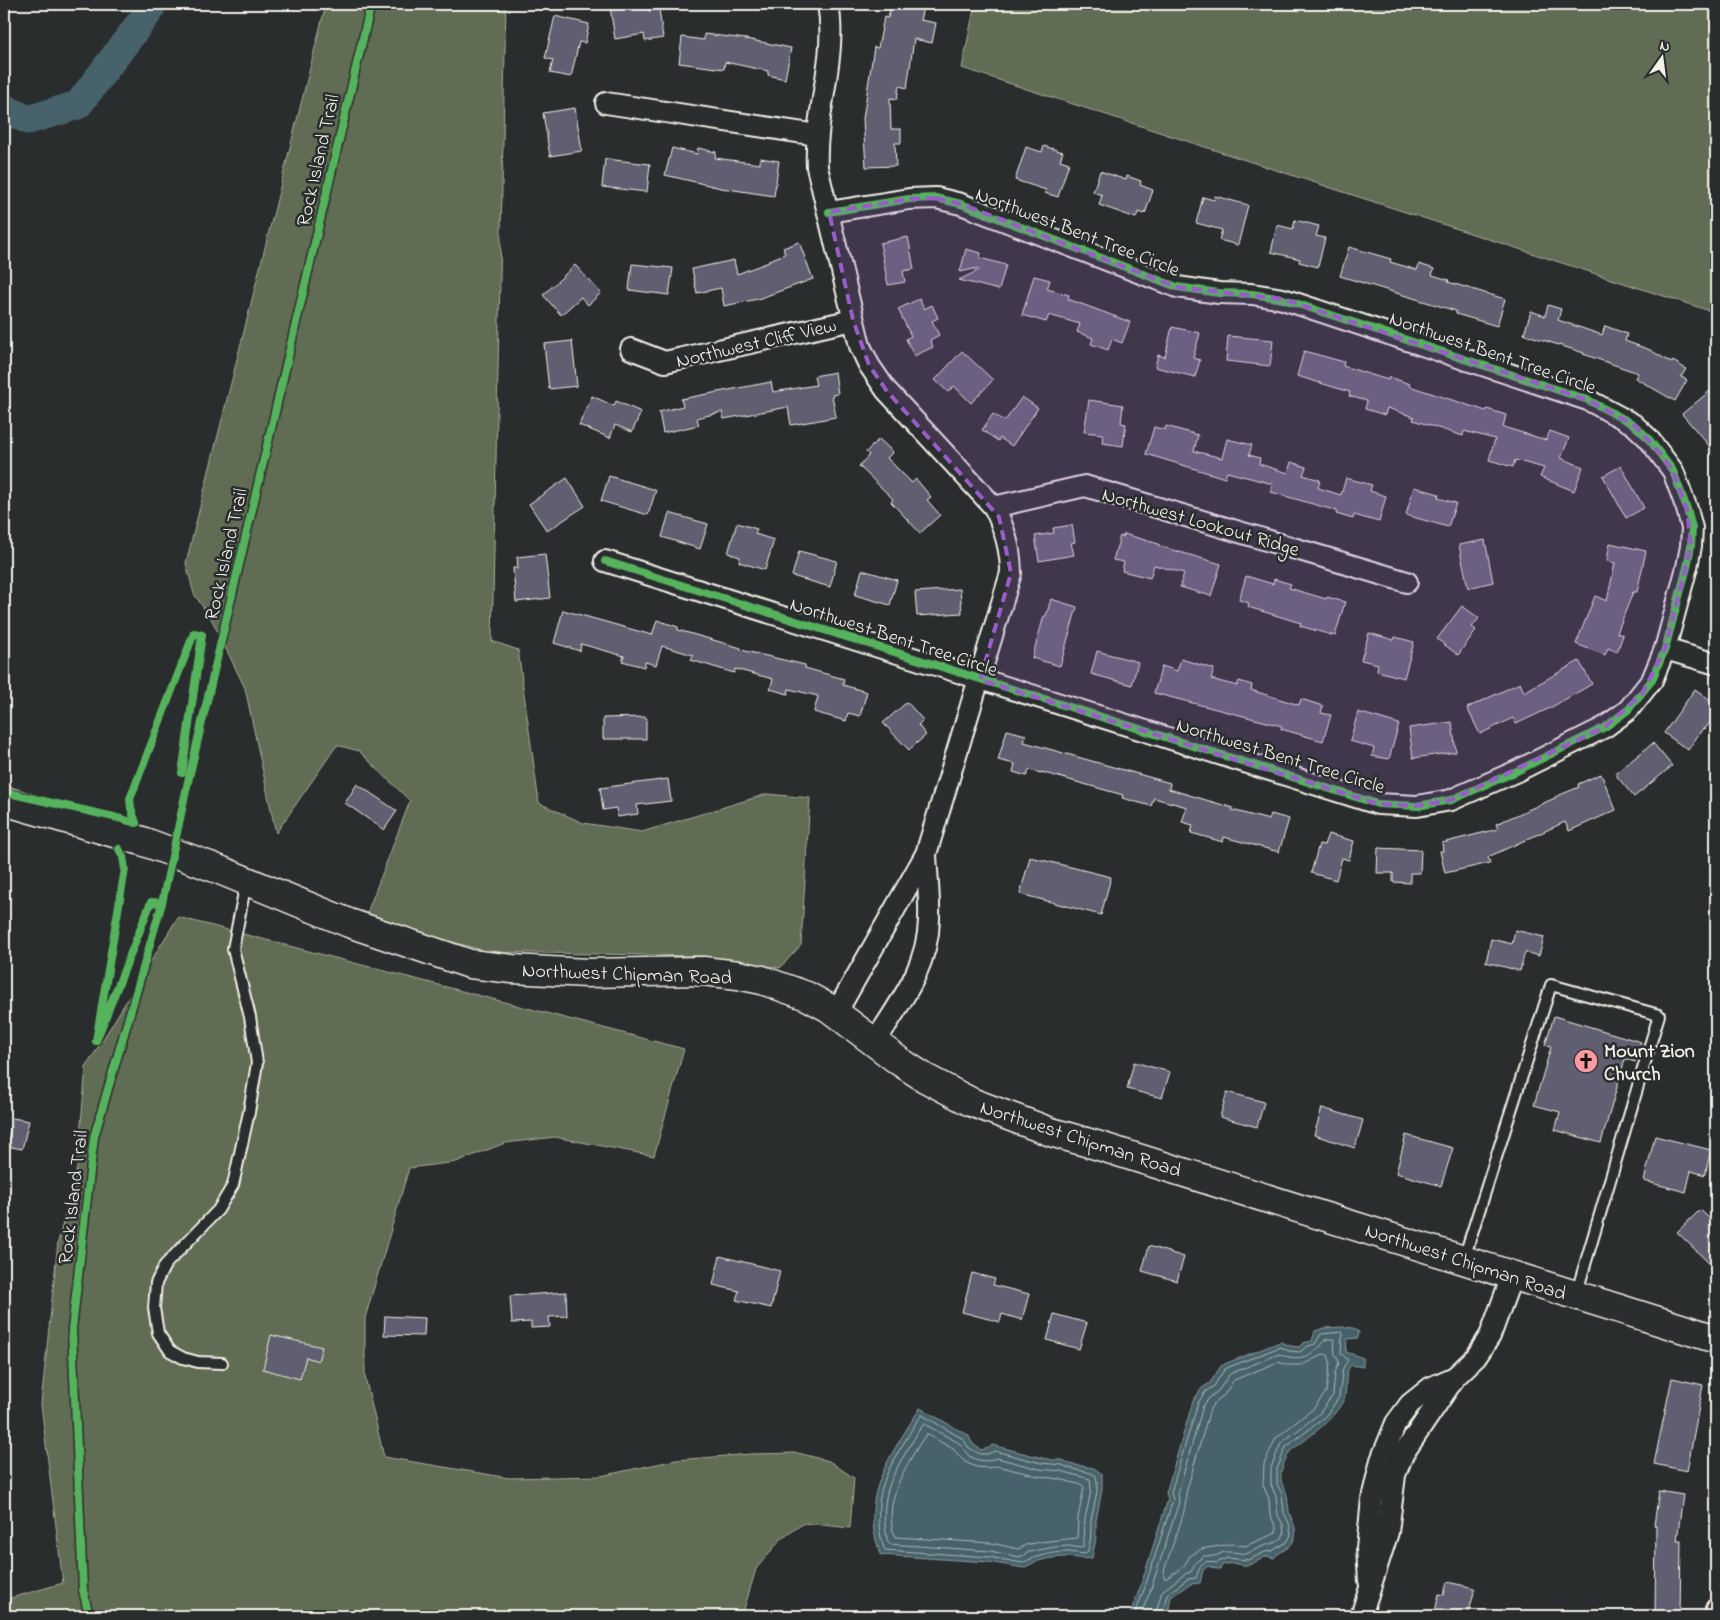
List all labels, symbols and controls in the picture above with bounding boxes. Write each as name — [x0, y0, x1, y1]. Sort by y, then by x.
north arrow — [1638, 32, 1688, 82]
text: N — [1658, 36, 1672, 58]
street label: Rock Island Trail — [290, 92, 349, 229]
street label: Northwest Bent Tree Circle — [971, 181, 1184, 286]
street label: Northwest Bent Tree Circle — [1385, 305, 1599, 403]
street label: Northwest Cliff View — [674, 312, 840, 377]
street label: Northwest Lookout Ridge — [1098, 481, 1302, 566]
street label: Rock Island Trail — [198, 486, 257, 623]
street label: Northwest Bent Tree Circle — [786, 591, 1001, 686]
street label: Northwest Bent Tree Circle — [1172, 712, 1388, 803]
street label: Northwest Chipman Road — [521, 957, 732, 994]
place label: Mount Zion Church — [1604, 1038, 1695, 1090]
church icon: Mount Zion Church — [1573, 1048, 1599, 1074]
street label: Northwest Chipman Road — [976, 1094, 1185, 1187]
street label: Rock Island Trail — [52, 1129, 97, 1266]
street label: Northwest Chipman Road — [1361, 1217, 1570, 1310]

